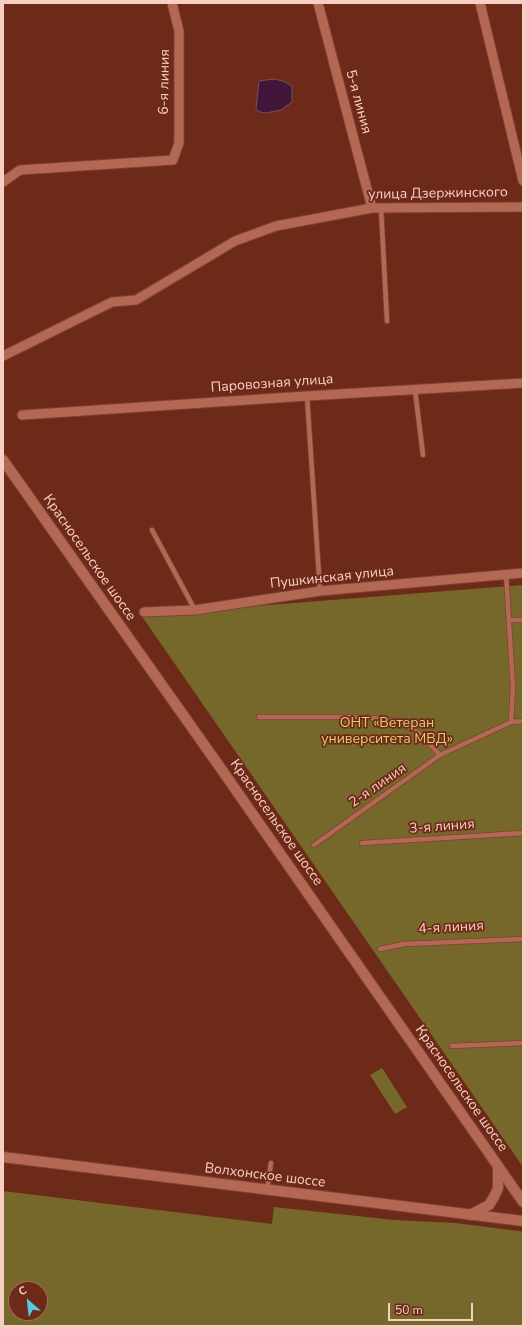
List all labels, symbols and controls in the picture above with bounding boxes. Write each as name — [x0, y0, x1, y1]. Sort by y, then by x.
street label: 6-я линия — [156, 49, 174, 115]
street label: 5-я линия — [341, 68, 375, 136]
street label: улица Дзержинского — [368, 184, 508, 204]
street label: Паровозная улица — [210, 371, 334, 397]
street label: Красносельское шоссе — [39, 492, 139, 624]
street label: Пушкинская улица — [269, 563, 395, 593]
park label: ОНТ «Ветеран университета МВД» — [321, 716, 453, 748]
street label: Красносельское шоссе — [226, 757, 326, 889]
street label: 2-я линия — [346, 760, 410, 812]
street label: 3-я линия — [409, 816, 475, 838]
street label: 4-я линия — [418, 918, 484, 938]
street label: Красносельское шоссе — [411, 1023, 511, 1155]
street label: Волхонское шоссе — [204, 1160, 326, 1192]
north arrow — [8, 1281, 48, 1321]
text: С — [16, 1282, 29, 1299]
scale bar — [390, 1295, 475, 1321]
text: 50 m — [395, 1302, 423, 1318]

